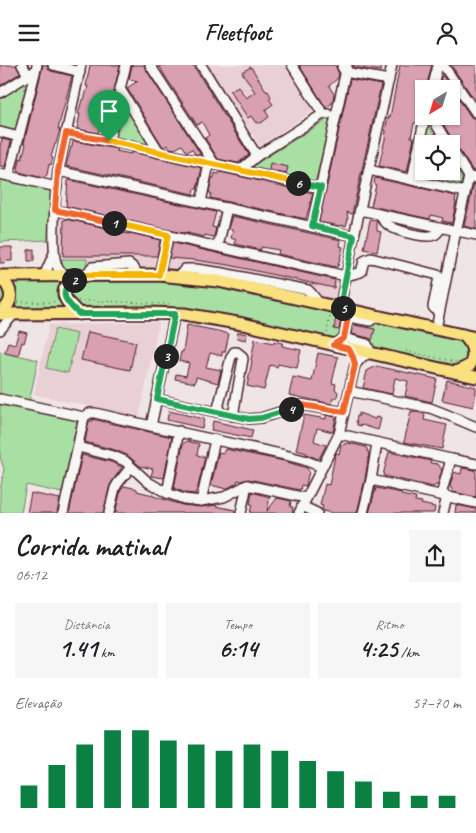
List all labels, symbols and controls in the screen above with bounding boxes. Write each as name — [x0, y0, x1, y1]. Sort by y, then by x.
icon: menu — [15, 19, 43, 47]
text: Fleetfoot — [205, 19, 271, 47]
icon: person — [433, 19, 461, 47]
north arrow — [415, 80, 460, 125]
map controls — [415, 80, 460, 180]
pin — [88, 90, 130, 141]
icon: arrive — [95, 97, 123, 125]
button: locate — [415, 135, 460, 180]
pin: 6 — [286, 171, 310, 195]
text: 6 — [295, 175, 302, 192]
pin: 1 — [102, 211, 126, 235]
text: 1 — [111, 215, 118, 232]
pin: 2 — [62, 267, 86, 293]
text: 2 — [71, 272, 78, 289]
pin: 5 — [330, 295, 356, 321]
text: 5 — [340, 300, 347, 317]
pin: 3 — [154, 343, 178, 369]
text: 3 — [163, 348, 170, 365]
pin: 4 — [278, 397, 304, 421]
text: 4 — [288, 401, 295, 418]
text: Corrida matinal — [15, 528, 167, 563]
button: share — [409, 530, 461, 582]
text: 06:12 — [15, 565, 47, 585]
text: Distância — [64, 616, 110, 633]
text: Tempo — [224, 616, 252, 633]
text: Ritmo — [375, 616, 403, 633]
text: 1.41 — [59, 633, 97, 665]
text: 6:14 — [218, 633, 258, 665]
text: 4:25 — [359, 633, 398, 665]
text: km — [97, 644, 115, 661]
text: /km — [398, 644, 419, 661]
text: Elevação — [15, 693, 61, 713]
text: 57–70 m — [412, 693, 461, 713]

